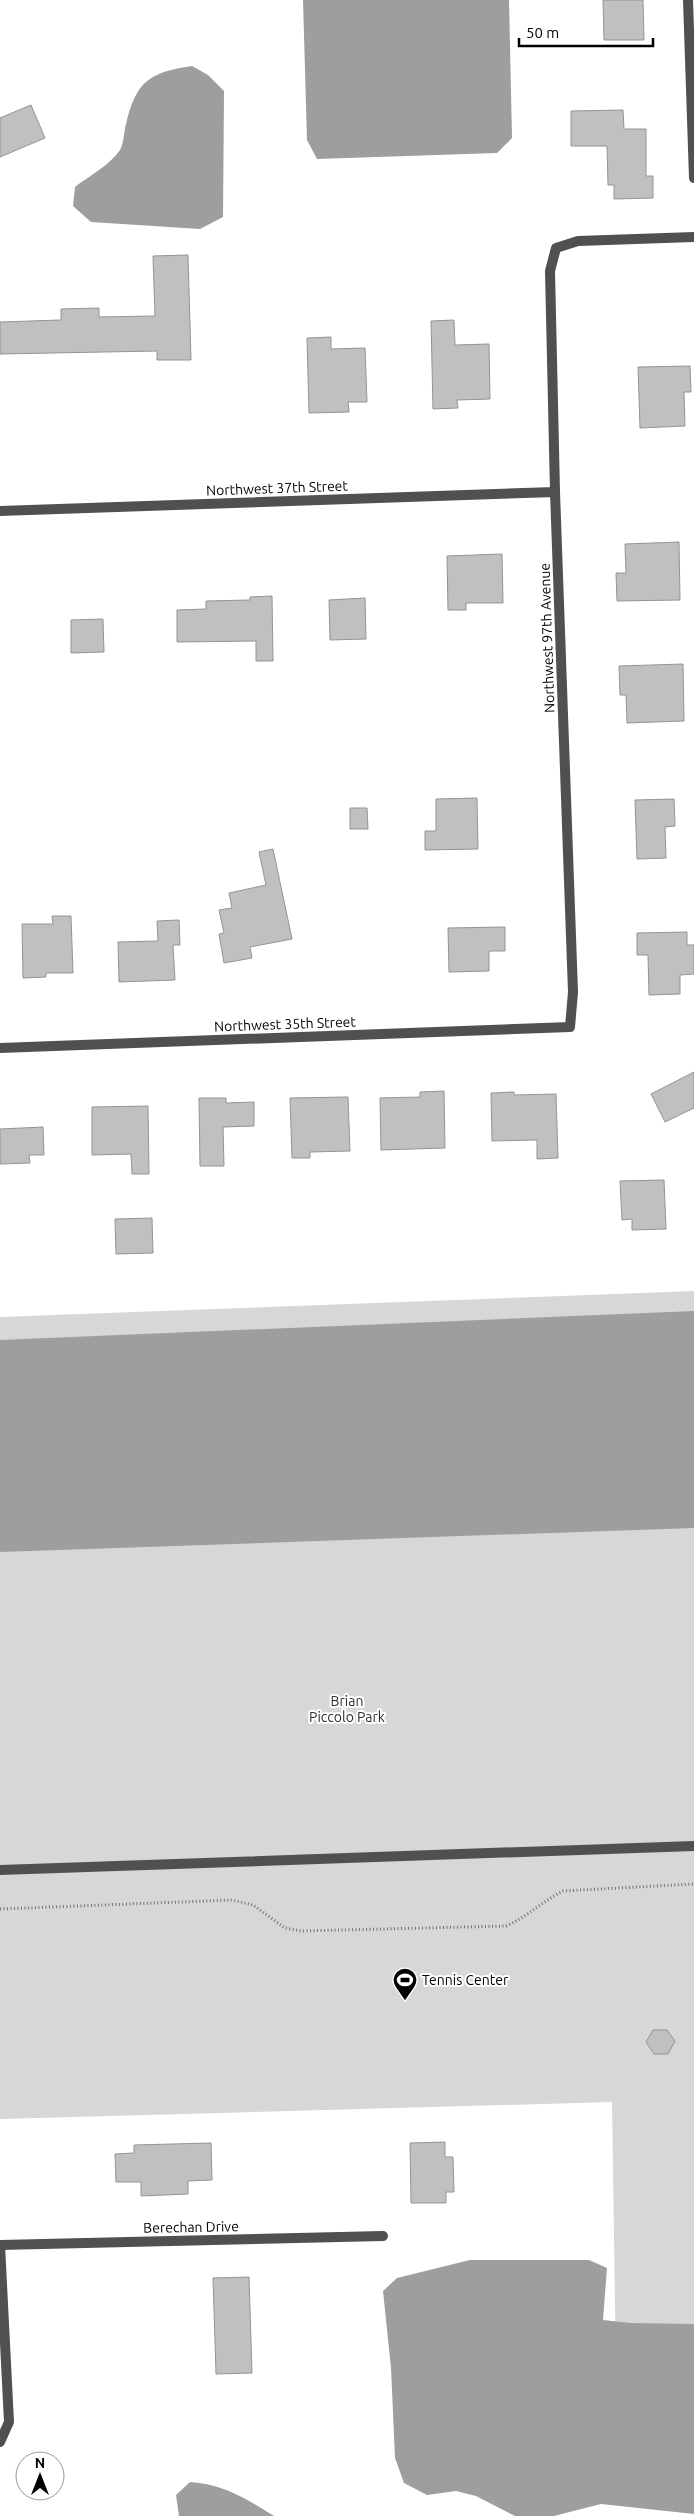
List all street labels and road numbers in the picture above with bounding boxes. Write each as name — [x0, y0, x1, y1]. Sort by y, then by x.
street label: Northwest 37th Street — [206, 478, 349, 498]
street label: Northwest 97th Avenue — [536, 563, 558, 713]
street label: Northwest 35th Street — [214, 1014, 357, 1034]
street label: Berechan Drive — [143, 2218, 239, 2236]

